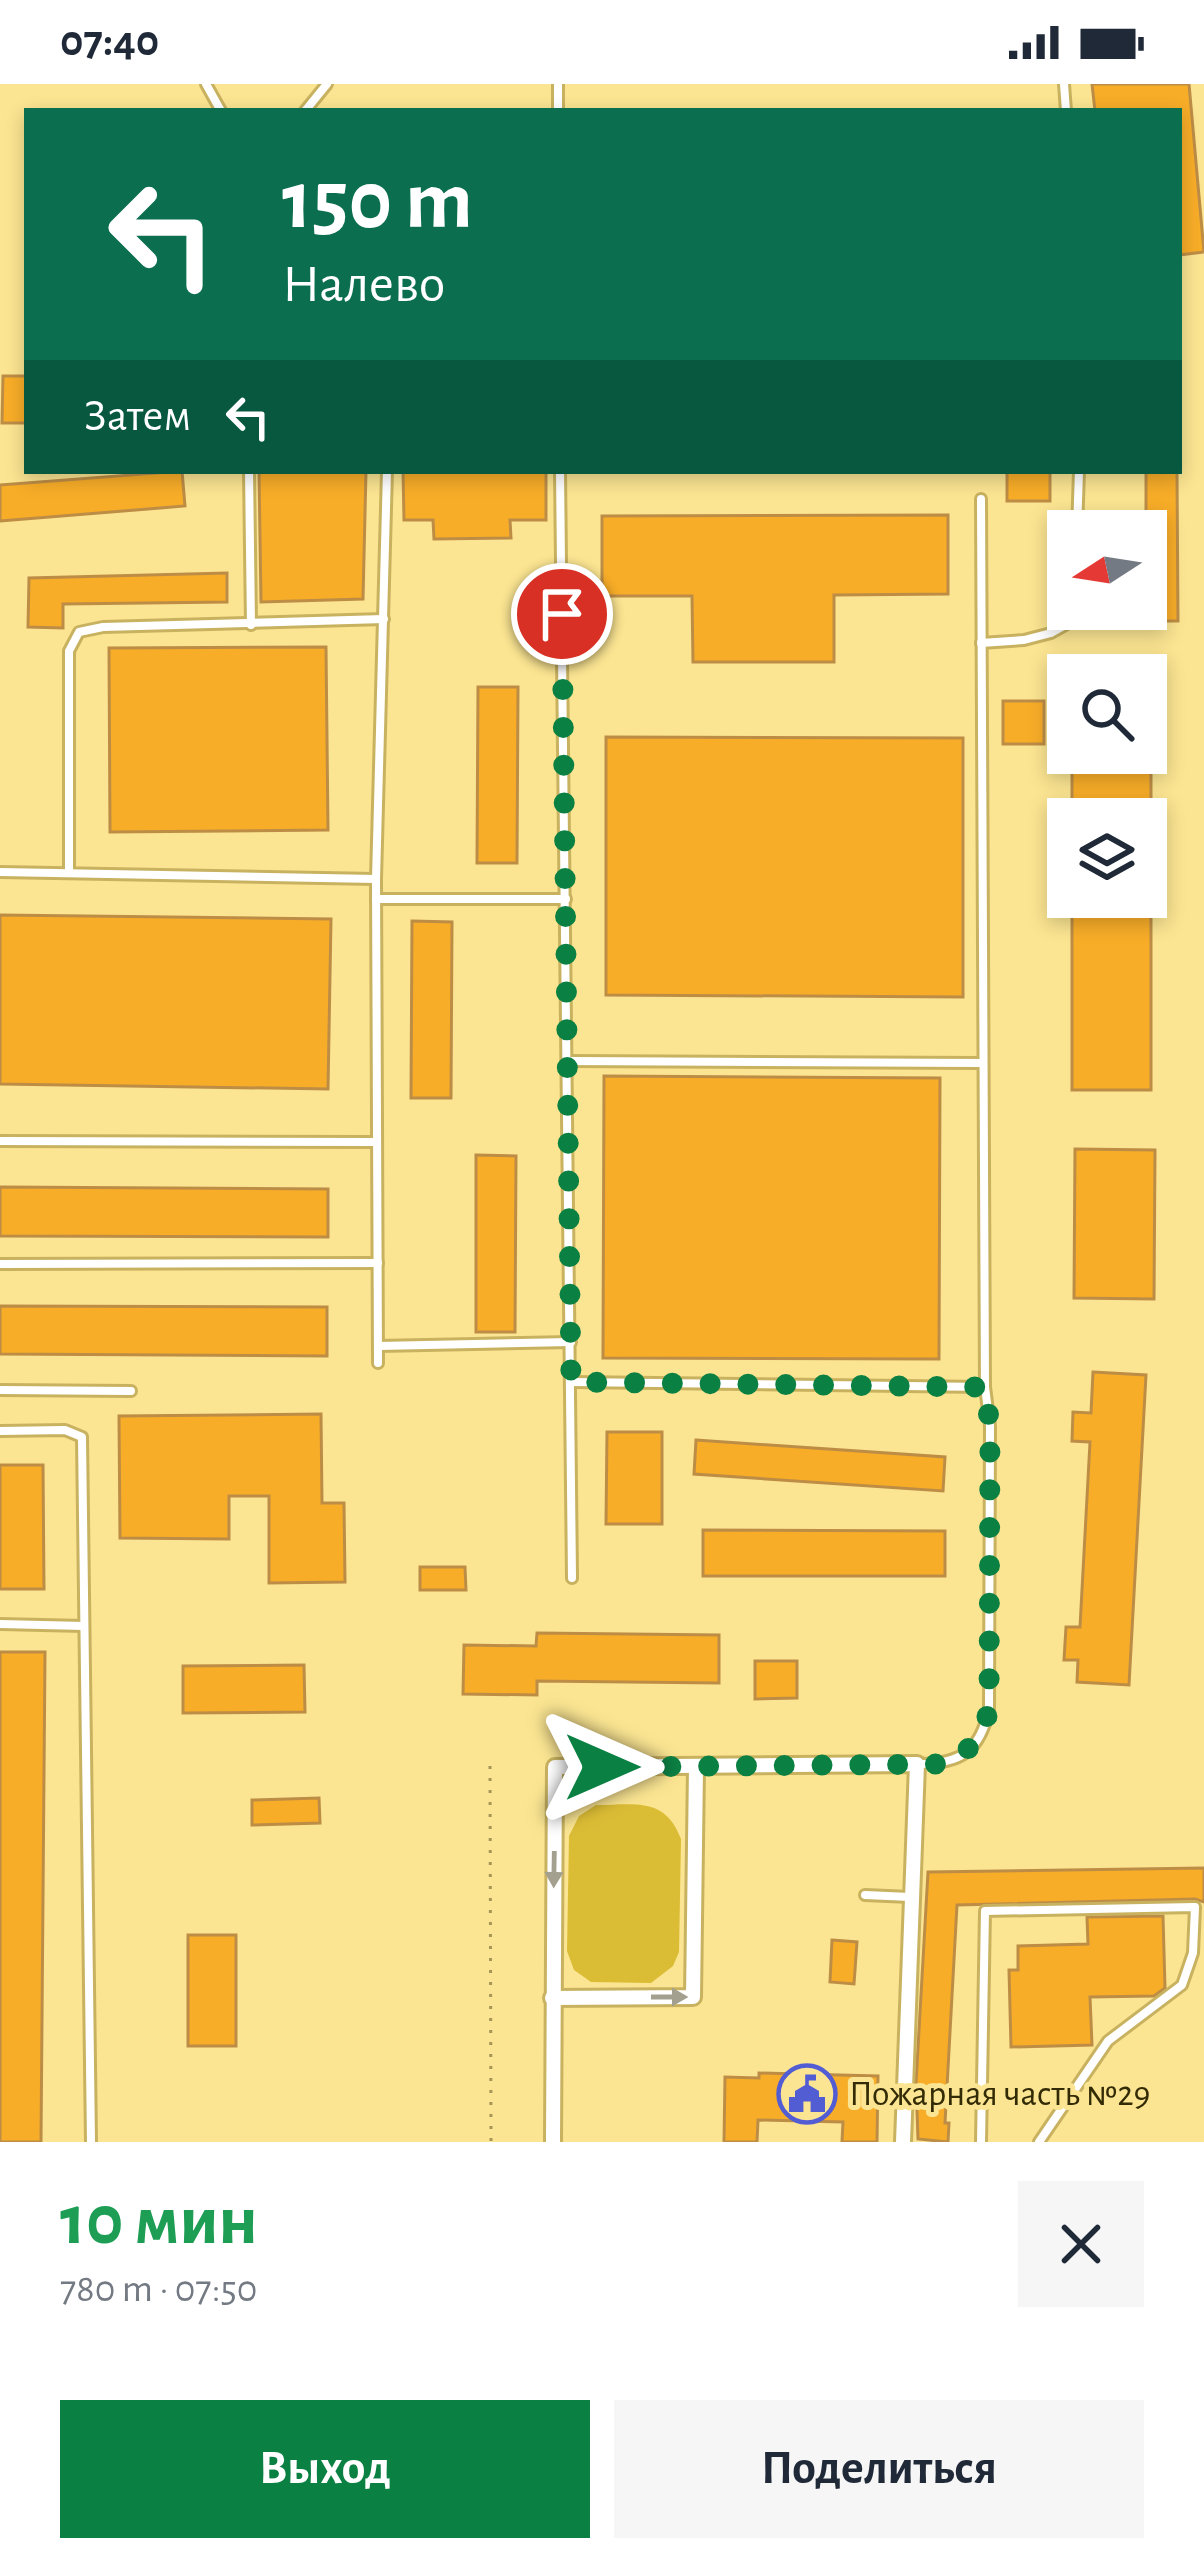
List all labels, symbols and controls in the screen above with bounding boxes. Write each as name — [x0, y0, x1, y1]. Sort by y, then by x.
text: 07:40 — [60, 19, 159, 64]
icon: left — [84, 156, 240, 312]
text: 150 m — [282, 160, 473, 244]
text: Налево — [282, 258, 445, 312]
icon: left — [215, 384, 281, 450]
text: Затем — [84, 394, 191, 439]
north arrow — [1047, 510, 1167, 630]
map controls — [1047, 510, 1167, 918]
pin — [511, 563, 613, 665]
icon: arrive — [529, 581, 595, 647]
button: search — [1047, 654, 1167, 774]
button: layers — [1047, 798, 1167, 918]
position arrow — [539, 1704, 665, 1830]
one-way arrow — [544, 1851, 564, 1889]
one-way arrow — [651, 1988, 689, 2007]
public building icon: Пожарная часть №29 — [776, 2063, 838, 2125]
place label: Пожарная часть №29 — [849, 2076, 1151, 2112]
button: close — [1018, 2181, 1144, 2307]
text: 10 мин — [60, 2185, 258, 2257]
text: 780 m · 07:50 — [60, 2270, 257, 2309]
button: Выход — [60, 2400, 590, 2538]
button: Поделиться — [614, 2400, 1144, 2538]

